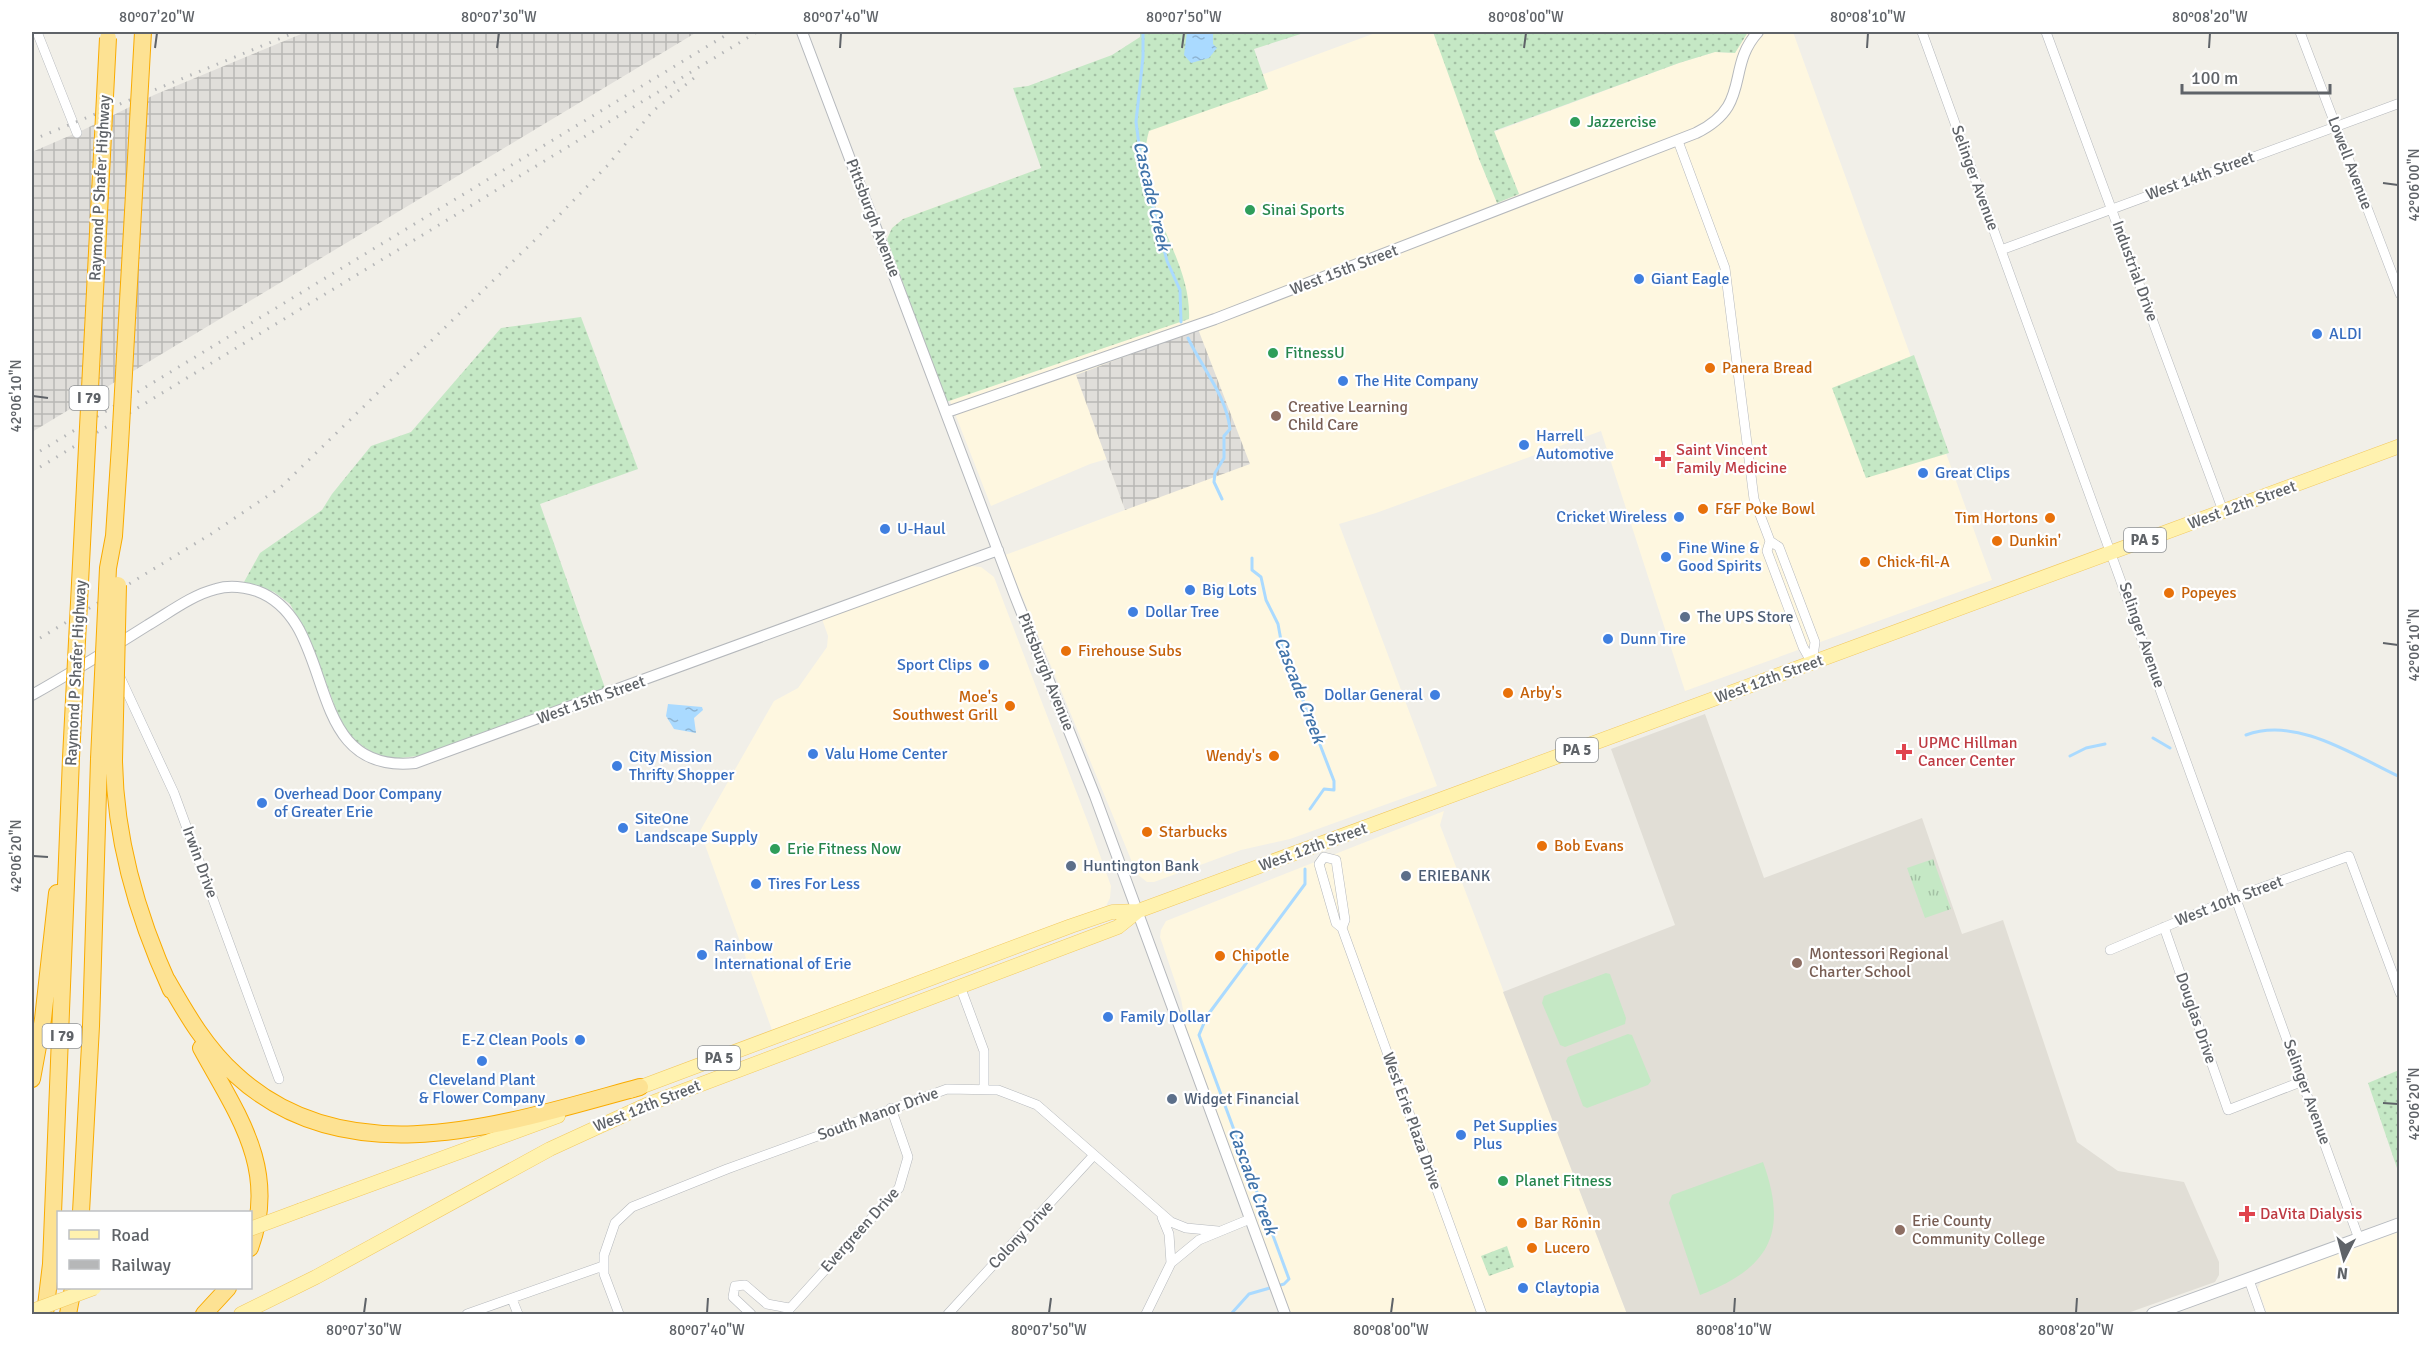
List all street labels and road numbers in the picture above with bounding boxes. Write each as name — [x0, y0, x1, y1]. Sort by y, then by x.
street label: Raymond P Shafer Highway — [85, 94, 115, 282]
street label: Lowell Avenue — [2323, 114, 2377, 212]
street label: Selinger Avenue — [1947, 123, 2003, 233]
street label: West 14th Street — [2143, 147, 2257, 205]
street label: Pittsburgh Avenue — [841, 156, 905, 280]
street label: Industrial Drive — [2107, 218, 2163, 324]
street label: West 15th Street — [1287, 240, 1401, 300]
road number: I 79 — [70, 386, 109, 410]
street label: West 12th Street — [2185, 476, 2299, 534]
road number: PA 5 — [2124, 528, 2166, 552]
street label: Raymond P Shafer Highway — [61, 579, 91, 767]
street label: Selinger Avenue — [2115, 580, 2169, 690]
street label: Pittsburgh Avenue — [1013, 610, 1079, 734]
street label: West 12th Street — [1712, 650, 1826, 708]
street label: West 15th Street — [534, 671, 648, 729]
road number: PA 5 — [1556, 738, 1598, 762]
street label: West 12th Street — [1256, 818, 1370, 876]
street label: Irwin Drive — [178, 823, 222, 901]
street label: West 10th Street — [2172, 871, 2286, 931]
street label: Douglas Drive — [2171, 970, 2221, 1066]
road number: I 79 — [42, 1024, 82, 1048]
street label: Selinger Avenue — [2279, 1037, 2335, 1147]
road number: PA 5 — [698, 1046, 740, 1070]
street label: West Erie Plaza Drive — [1378, 1050, 1446, 1192]
street label: West 12th Street — [590, 1075, 704, 1137]
street label: South Manor Drive — [815, 1083, 941, 1145]
street label: Evergreen Drive — [817, 1183, 903, 1277]
street label: Colony Drive — [984, 1197, 1058, 1273]

